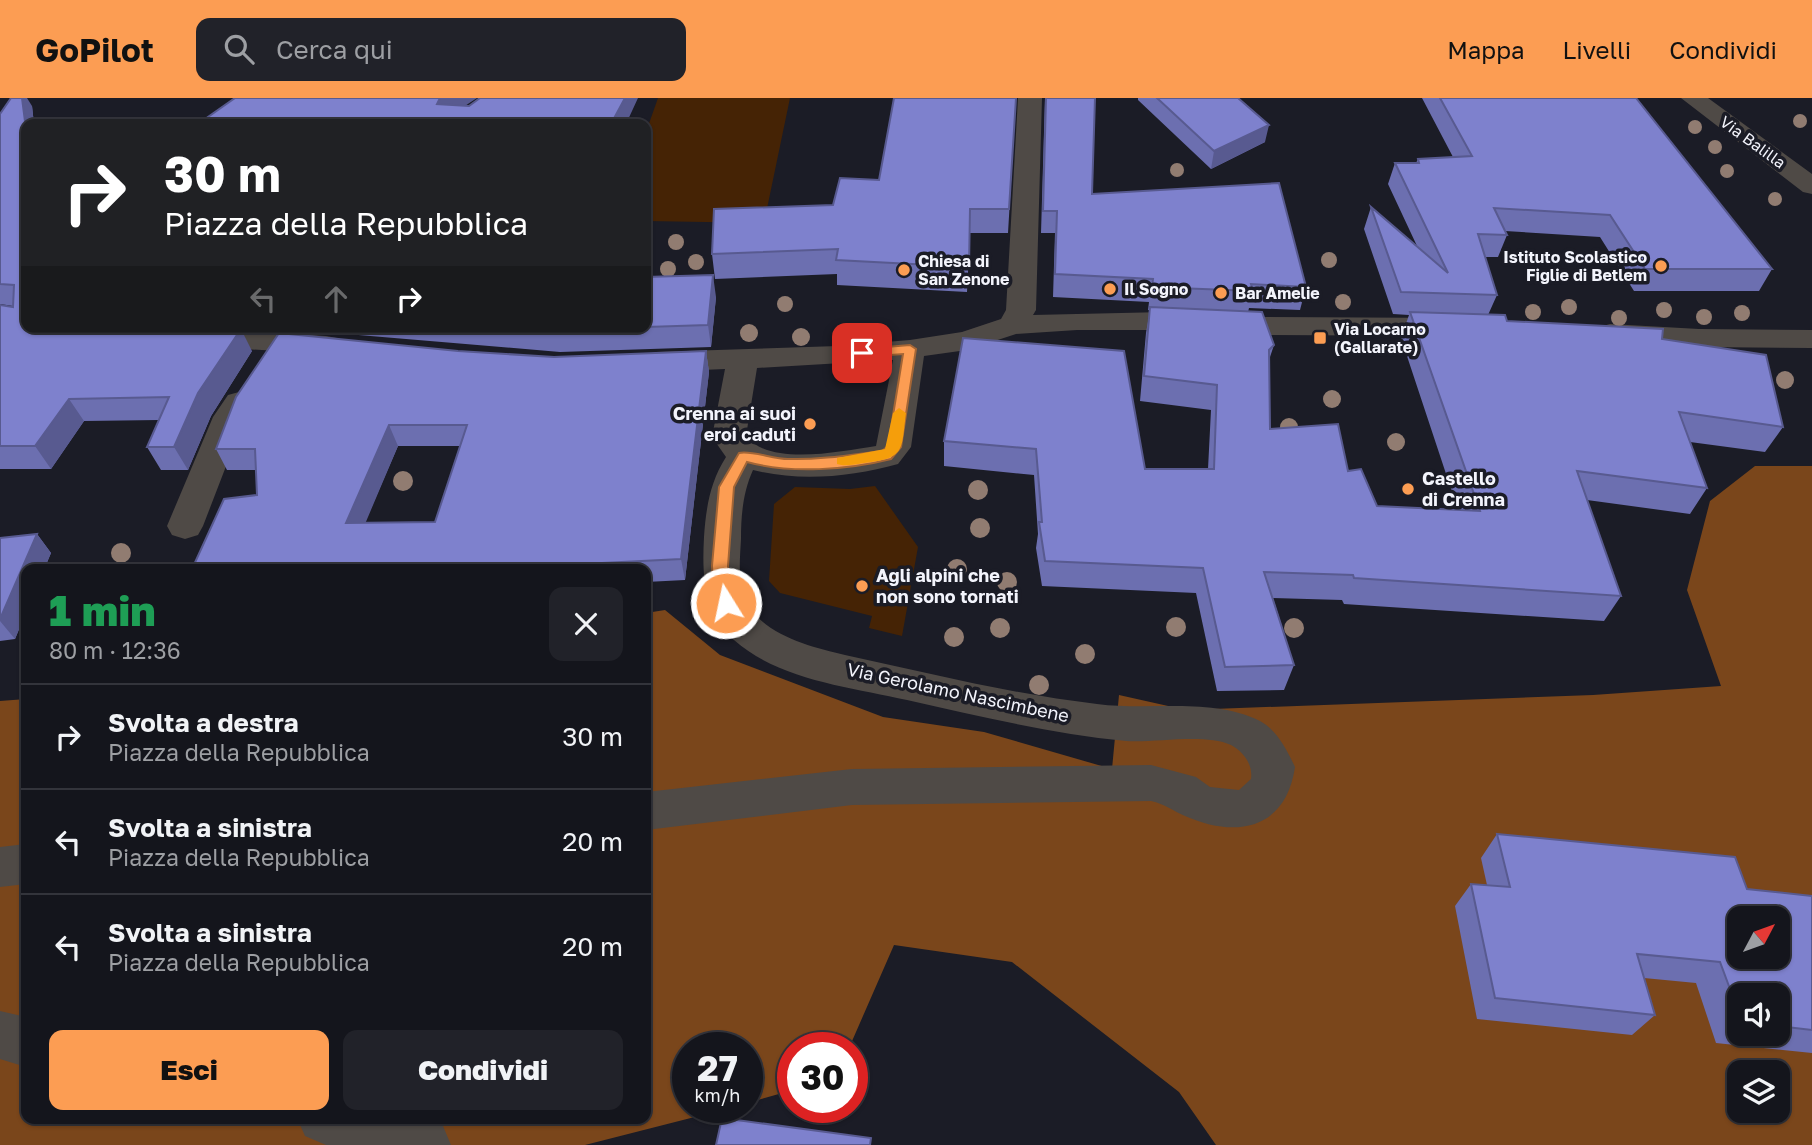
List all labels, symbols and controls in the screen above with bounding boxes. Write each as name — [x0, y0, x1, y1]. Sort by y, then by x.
search box — [196, 18, 686, 81]
text: GoPilot — [35, 30, 154, 69]
icon: search — [220, 30, 258, 68]
text: Cerca qui — [276, 34, 393, 65]
text: Mappa — [1447, 35, 1524, 64]
text: Livelli — [1562, 35, 1631, 64]
text: Condividi — [1669, 35, 1777, 64]
street label: Via Balilla — [1716, 111, 1790, 173]
text: 30 m — [164, 144, 281, 203]
icon: right — [49, 147, 140, 238]
text: Piazza della Repubblica — [164, 204, 528, 242]
place label: Istituto Scolastico Figlie di Betlem — [1503, 247, 1647, 285]
place label: Chiesa di San Zenone — [918, 251, 1009, 289]
marker: Istituto Scolastico Figlie di Betlem — [1653, 258, 1669, 274]
marker: Chiesa di San Zenone — [896, 262, 912, 278]
place label: Il Sogno — [1124, 279, 1189, 299]
icon: left — [244, 280, 282, 318]
icon: ahead — [317, 280, 355, 318]
icon: right — [390, 280, 428, 318]
marker: Il Sogno — [1102, 281, 1118, 297]
place label: Bar Amelie — [1235, 283, 1320, 303]
marker: Bar Amelie — [1213, 285, 1229, 301]
place label: Via Locarno (Gallarate) — [1334, 319, 1426, 357]
pin — [832, 323, 892, 383]
marker: Via Locarno (Gallarate) — [1312, 330, 1328, 346]
icon: arrive — [843, 334, 881, 372]
place label: Crenna ai suoi eroi caduti — [673, 402, 796, 445]
marker: Crenna ai suoi eroi caduti — [802, 416, 818, 432]
place label: Castello di Crenna — [1422, 467, 1505, 510]
marker: Castello di Crenna — [1400, 481, 1416, 497]
place label: Agli alpini che non sono tornati — [876, 564, 1019, 607]
position arrow — [689, 566, 763, 640]
marker: Agli alpini che non sono tornati — [854, 578, 870, 594]
text: 1 min — [49, 585, 156, 635]
button: close — [549, 587, 623, 661]
text: 80 m · 12:36 — [49, 636, 181, 664]
street label: Via Gerolamo Nascimbene — [845, 658, 1071, 726]
text: Svolta a destra — [108, 707, 299, 738]
icon: right — [49, 718, 87, 756]
text: 30 m — [562, 721, 623, 752]
text: Piazza della Repubblica — [108, 738, 370, 766]
text: Svolta a sinistra — [108, 812, 312, 843]
icon: left — [49, 823, 87, 861]
text: 20 m — [562, 826, 623, 857]
text: Piazza della Repubblica — [108, 843, 370, 871]
north arrow — [1727, 906, 1790, 970]
map controls — [1727, 906, 1790, 1123]
text: Svolta a sinistra — [108, 917, 312, 948]
icon: left — [49, 928, 87, 966]
text: 20 m — [562, 931, 623, 962]
text: Piazza della Repubblica — [108, 948, 370, 976]
button: sound — [1727, 983, 1790, 1046]
button: Esci — [49, 1030, 329, 1110]
button: Condividi — [343, 1030, 623, 1110]
speed limit sign: 30 — [777, 1032, 868, 1123]
text: 27 — [697, 1047, 738, 1089]
button: layers — [1727, 1060, 1790, 1123]
text: km/h — [695, 1084, 740, 1106]

